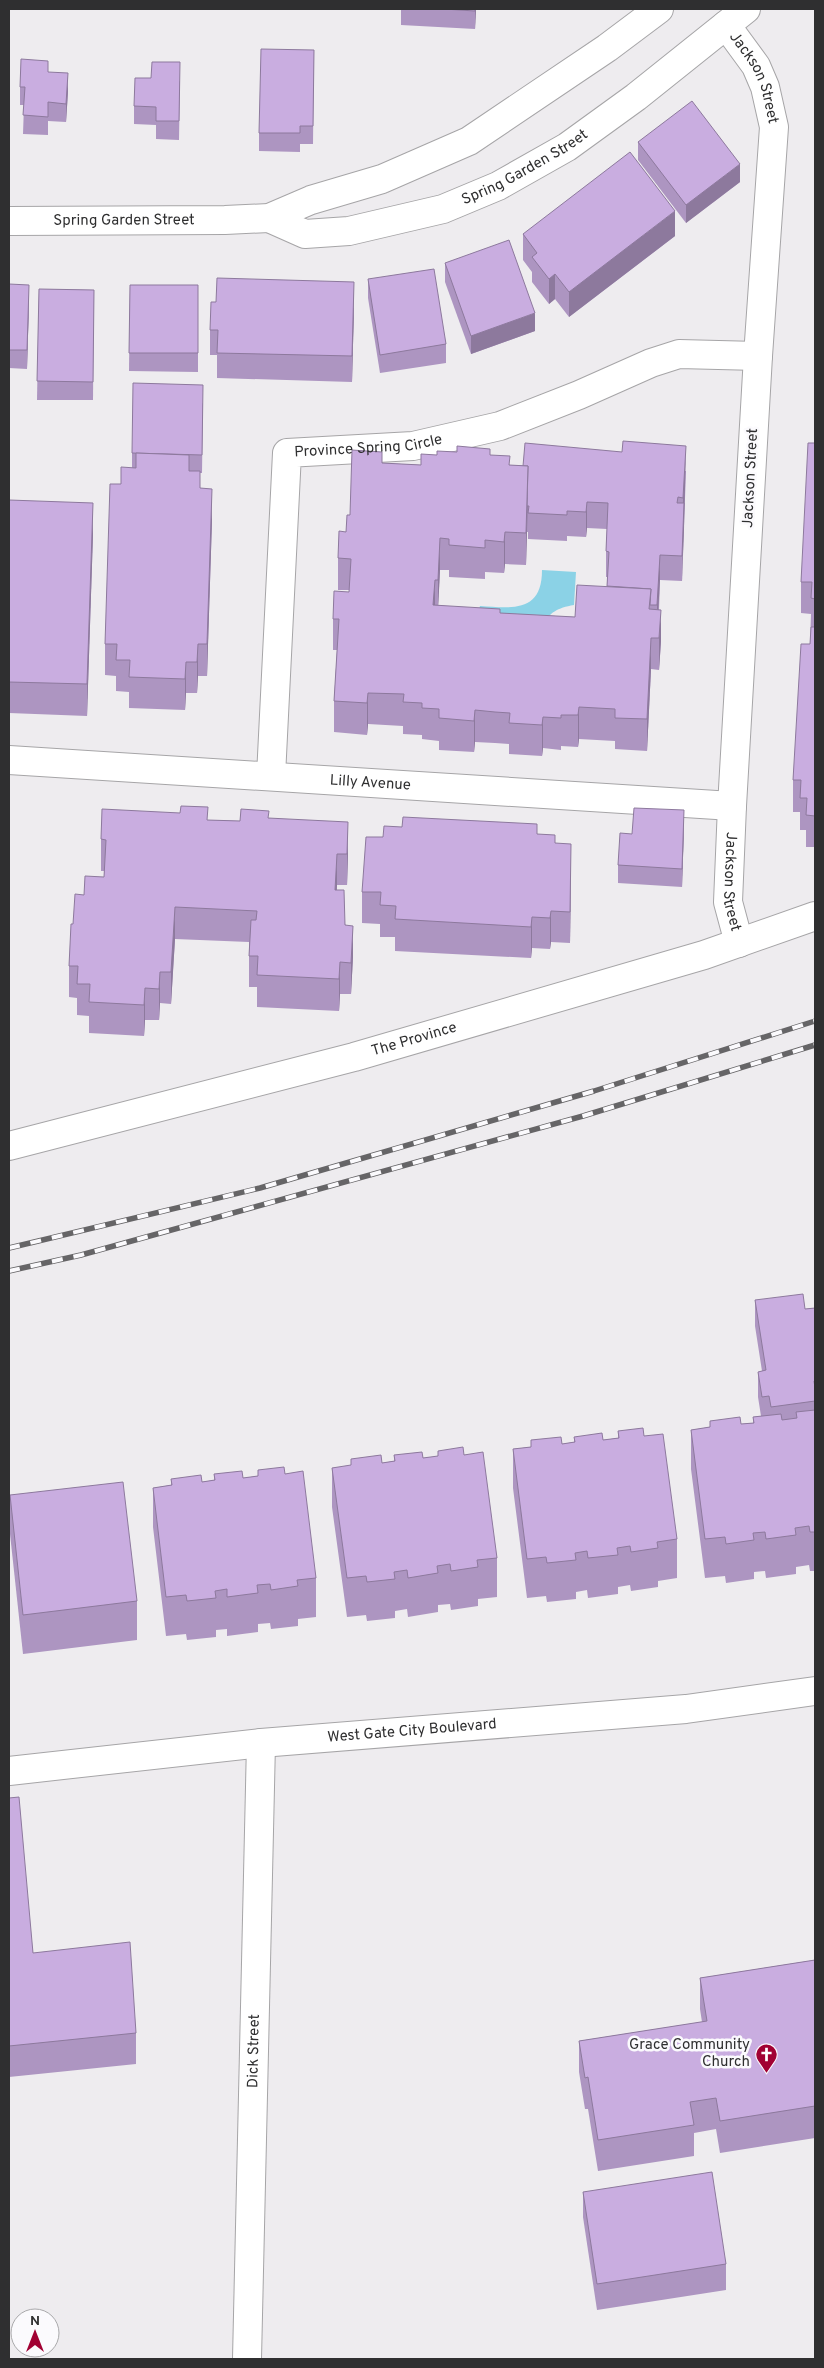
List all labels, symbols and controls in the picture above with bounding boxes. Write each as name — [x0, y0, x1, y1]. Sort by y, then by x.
street label: Jackson Street — [725, 28, 782, 126]
street label: Spring Garden Street — [459, 125, 592, 210]
street label: Spring Garden Street — [53, 211, 195, 230]
street label: Jackson Street — [739, 428, 763, 528]
street label: Province Spring Circle — [294, 430, 444, 462]
street label: Lilly Avenue — [329, 771, 411, 795]
street label: Jackson Street — [718, 832, 745, 933]
street label: The Province — [369, 1018, 459, 1061]
street label: West Gate City Boulevard — [327, 1715, 497, 1747]
street label: Dick Street — [244, 2014, 264, 2088]
place label: Grace Community Church — [629, 2036, 750, 2072]
church icon: Grace Community Church — [754, 2042, 778, 2073]
north arrow — [10, 2308, 60, 2358]
text: N — [30, 2313, 40, 2330]

